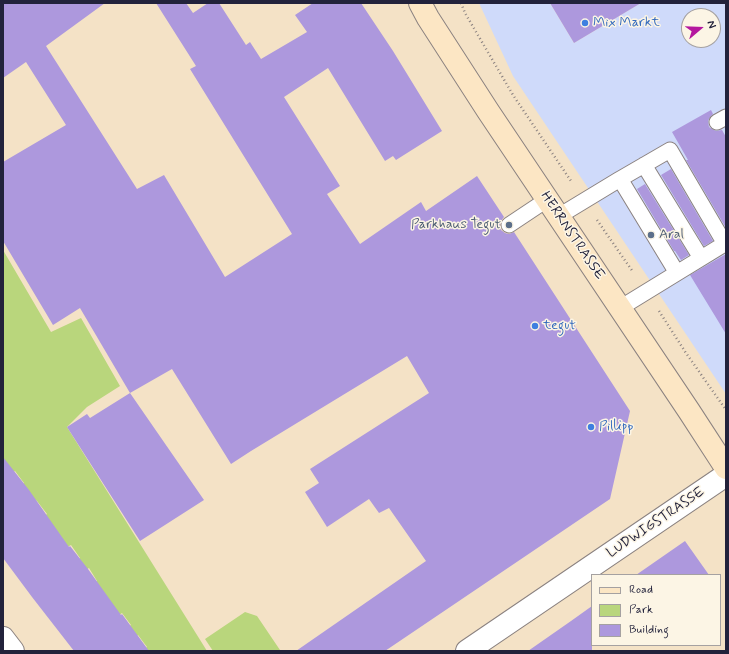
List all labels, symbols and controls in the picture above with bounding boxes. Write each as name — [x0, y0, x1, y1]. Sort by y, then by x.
north arrow — [681, 8, 721, 48]
place label: Mix Markt — [593, 15, 660, 31]
marker: Mix Markt — [580, 18, 590, 28]
text: N — [704, 19, 719, 30]
street label: HERRNSTRASSE — [536, 189, 608, 283]
place label: Parkhaus Tegut — [411, 217, 501, 233]
marker: Parkhaus Tegut — [504, 220, 514, 230]
place label: Aral — [659, 227, 684, 243]
marker: Aral — [646, 230, 656, 240]
place label: tegut — [543, 318, 576, 334]
marker: tegut — [530, 321, 540, 331]
place label: Pillipp — [599, 419, 633, 435]
marker: Pillipp — [586, 422, 596, 432]
street label: LUDWIGSTRASSE — [604, 484, 708, 562]
legend — [591, 574, 721, 646]
text: Road — [629, 582, 653, 598]
text: Park — [629, 602, 653, 618]
text: Building — [629, 622, 669, 638]

